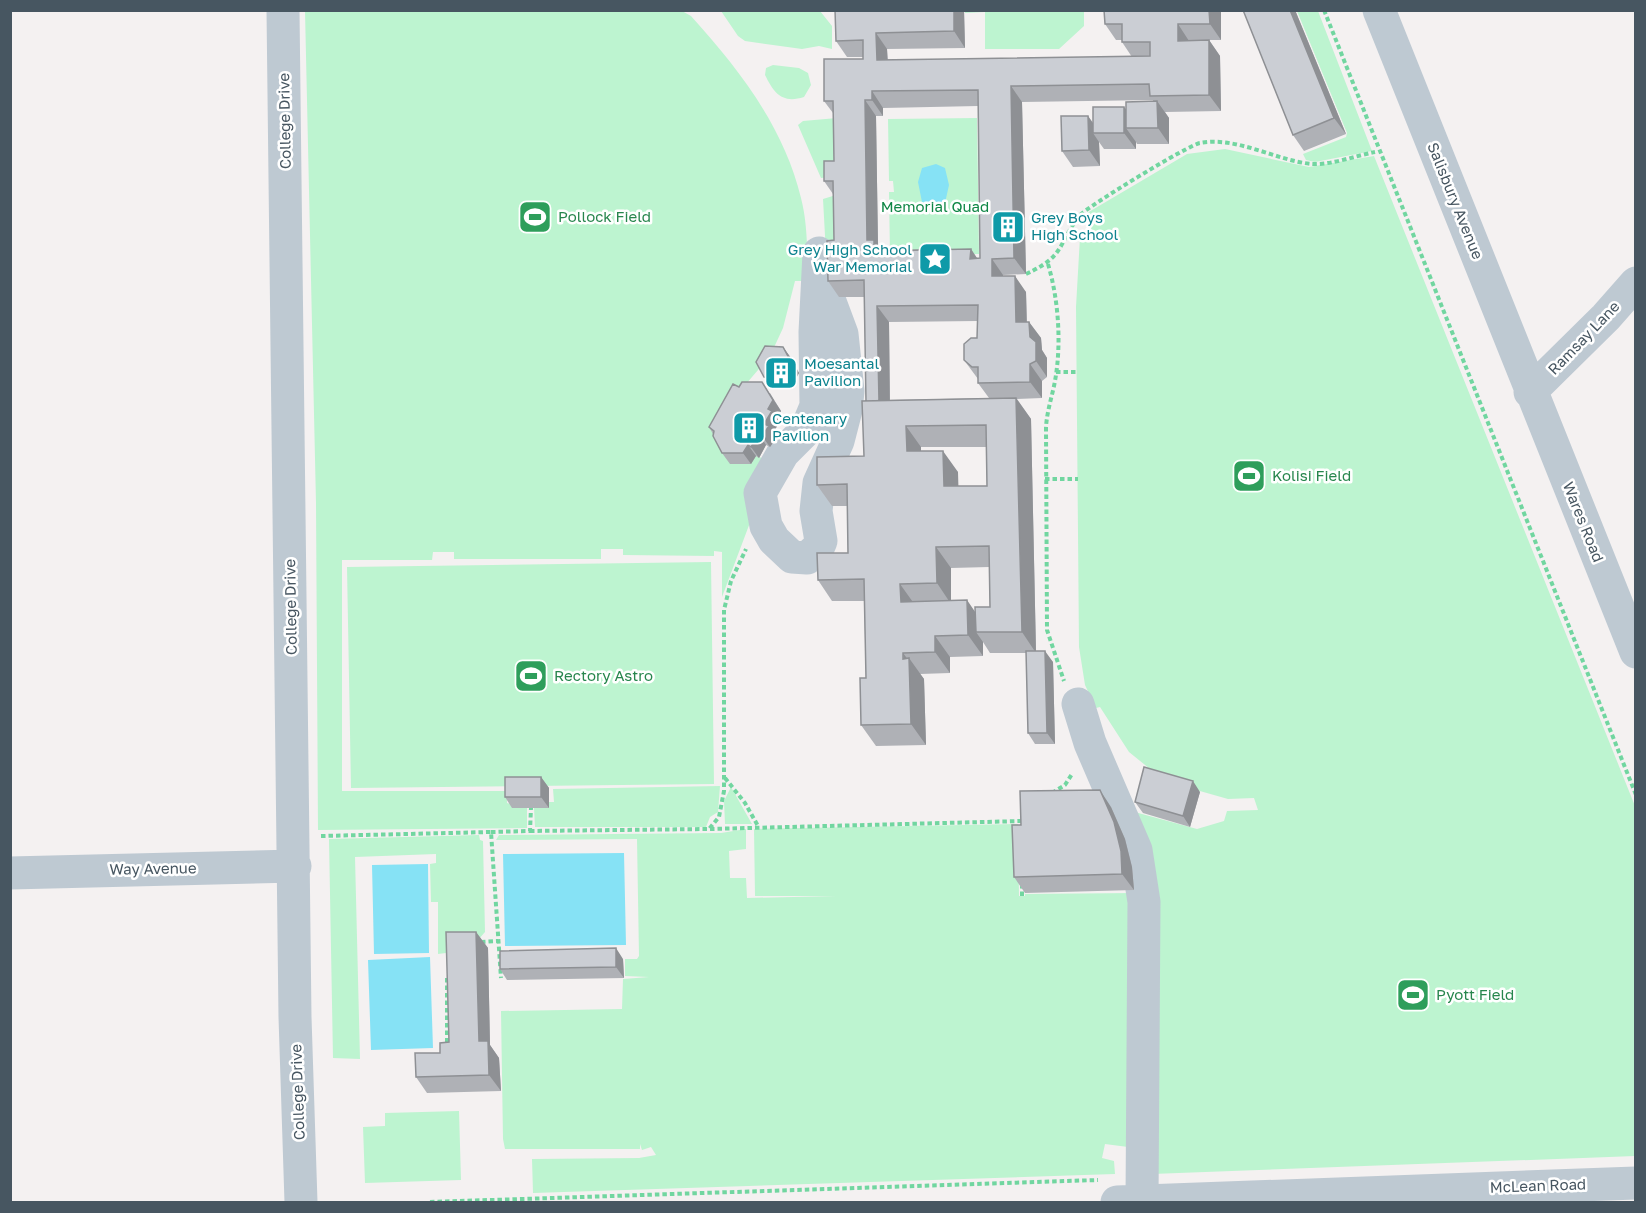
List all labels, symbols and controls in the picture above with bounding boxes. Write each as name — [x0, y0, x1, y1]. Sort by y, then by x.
street label: College Drive — [274, 72, 294, 169]
street label: Salisbury Avenue — [1424, 140, 1488, 262]
park label: Memorial Quad — [881, 197, 989, 215]
sports icon: Pollock Field — [517, 199, 553, 235]
place label: Pollock Field — [558, 207, 651, 225]
place label: Grey Boys High School — [1031, 208, 1119, 243]
building icon: Grey Boys High School — [990, 209, 1026, 245]
place label: Grey High School War Memorial — [788, 240, 912, 275]
place icon: Grey High School War Memorial — [917, 241, 953, 277]
street label: Ramsay Lane — [1544, 297, 1623, 378]
place label: Moesantal Pavilion — [804, 354, 880, 389]
building icon: Moesantal Pavilion — [763, 355, 799, 391]
place label: Centenary Pavilion — [772, 409, 848, 444]
building icon: Centenary Pavilion — [731, 410, 767, 446]
sports icon: Kolisi Field — [1231, 458, 1267, 494]
place label: Kolisi Field — [1272, 466, 1351, 484]
street label: Wares Road — [1560, 479, 1608, 564]
street label: College Drive — [280, 558, 300, 655]
sports icon: Rectory Astro — [513, 658, 549, 694]
place label: Rectory Astro — [554, 666, 653, 684]
street label: Way Avenue — [109, 858, 197, 878]
sports icon: Pyott Field — [1395, 977, 1431, 1013]
place label: Pyott Field — [1436, 985, 1514, 1003]
street label: College Drive — [286, 1043, 308, 1140]
street label: McLean Road — [1489, 1174, 1586, 1196]

